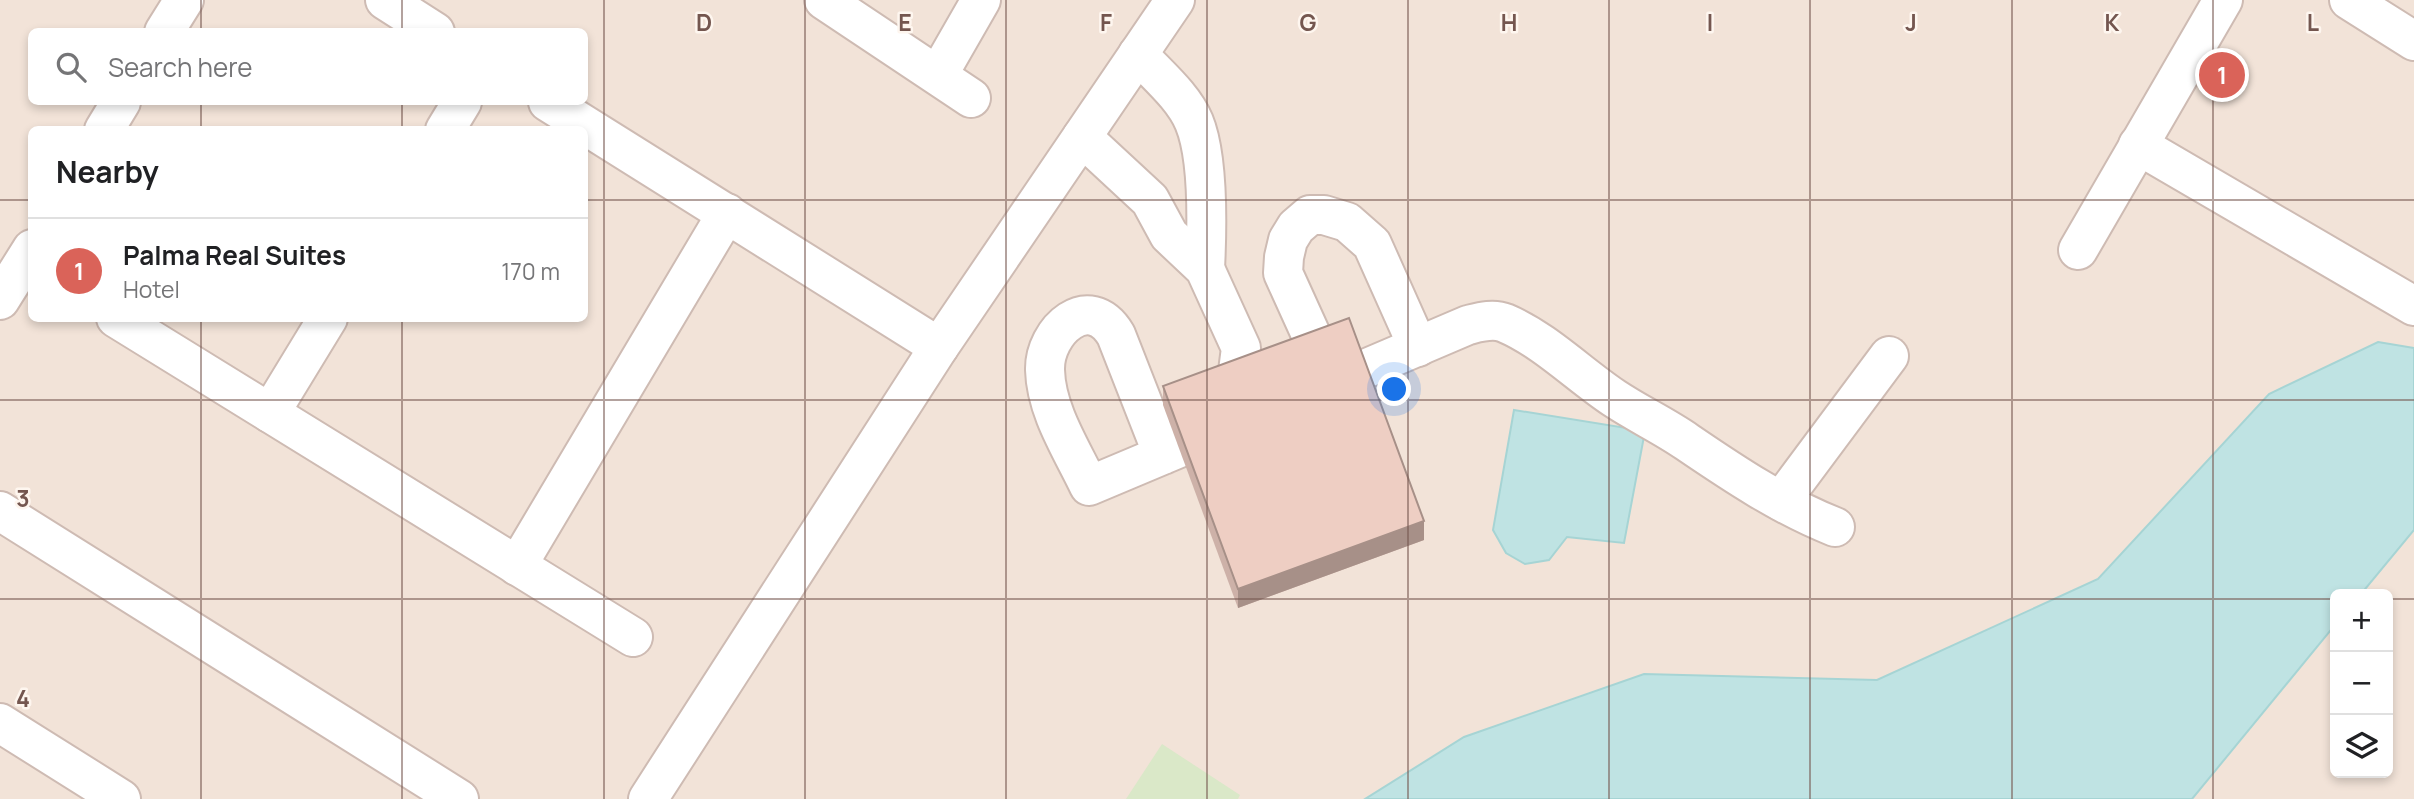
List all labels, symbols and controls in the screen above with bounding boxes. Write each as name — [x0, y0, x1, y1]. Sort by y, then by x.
text: D — [696, 6, 712, 38]
text: E — [898, 6, 912, 38]
text: F — [1100, 6, 1112, 38]
text: G — [1300, 6, 1317, 38]
text: H — [1501, 6, 1517, 38]
text: I — [1707, 6, 1713, 38]
text: J — [1905, 6, 1917, 38]
text: K — [2105, 6, 2120, 38]
text: L — [2307, 6, 2319, 38]
search box — [28, 28, 588, 105]
icon: search — [52, 48, 90, 86]
text: Search here — [108, 49, 253, 85]
pin: 1 — [2199, 49, 2245, 101]
text: Nearby — [56, 151, 159, 192]
text: Palma Real Suites — [123, 237, 346, 273]
text: 1 — [74, 255, 84, 287]
text: 170 m — [501, 255, 560, 287]
text: Hotel — [123, 273, 180, 305]
your location — [1377, 372, 1411, 406]
text: 3 — [16, 482, 30, 514]
map controls — [2330, 589, 2393, 778]
button: + — [2330, 589, 2393, 652]
button: − — [2330, 652, 2393, 715]
text: 4 — [16, 682, 30, 714]
button: layers — [2330, 715, 2393, 778]

